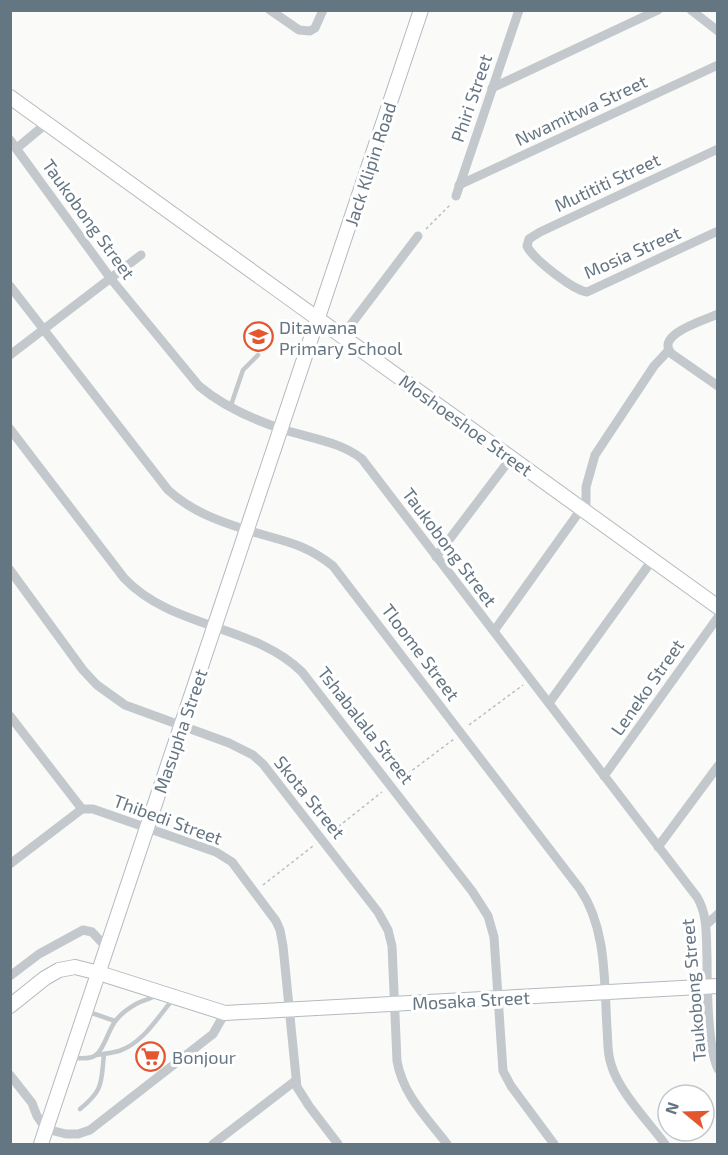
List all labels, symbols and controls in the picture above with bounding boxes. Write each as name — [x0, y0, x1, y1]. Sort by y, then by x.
street label: Phiri Street — [446, 51, 496, 145]
street label: Nwamitwa Street — [511, 70, 651, 150]
street label: Jack Klipin Road — [340, 99, 400, 229]
street label: Mutititi Street — [551, 148, 663, 216]
street label: Taukobong Street — [38, 155, 140, 283]
street label: Mosia Street — [580, 221, 684, 283]
place label: Ditawana Primary School — [279, 316, 403, 359]
school or university icon: Ditawana Primary School — [242, 321, 274, 353]
street label: Moshoeshoe Street — [395, 369, 537, 481]
street label: Taukobong Street — [398, 483, 502, 611]
street label: Tloome Street — [377, 599, 465, 705]
street label: Leneko Street — [606, 635, 688, 739]
street label: Tshabalala Street — [313, 662, 419, 788]
street label: Masupha Street — [148, 666, 212, 796]
street label: Skota Street — [270, 751, 350, 843]
street label: Thibedi Street — [111, 789, 226, 849]
street label: Taukobong Street — [676, 918, 710, 1062]
street label: Mosaka Street — [411, 986, 531, 1014]
supermarket icon: Bonjour — [135, 1041, 167, 1073]
place label: Bonjour — [172, 1046, 236, 1068]
north arrow — [656, 1083, 716, 1143]
text: N — [660, 1099, 682, 1117]

